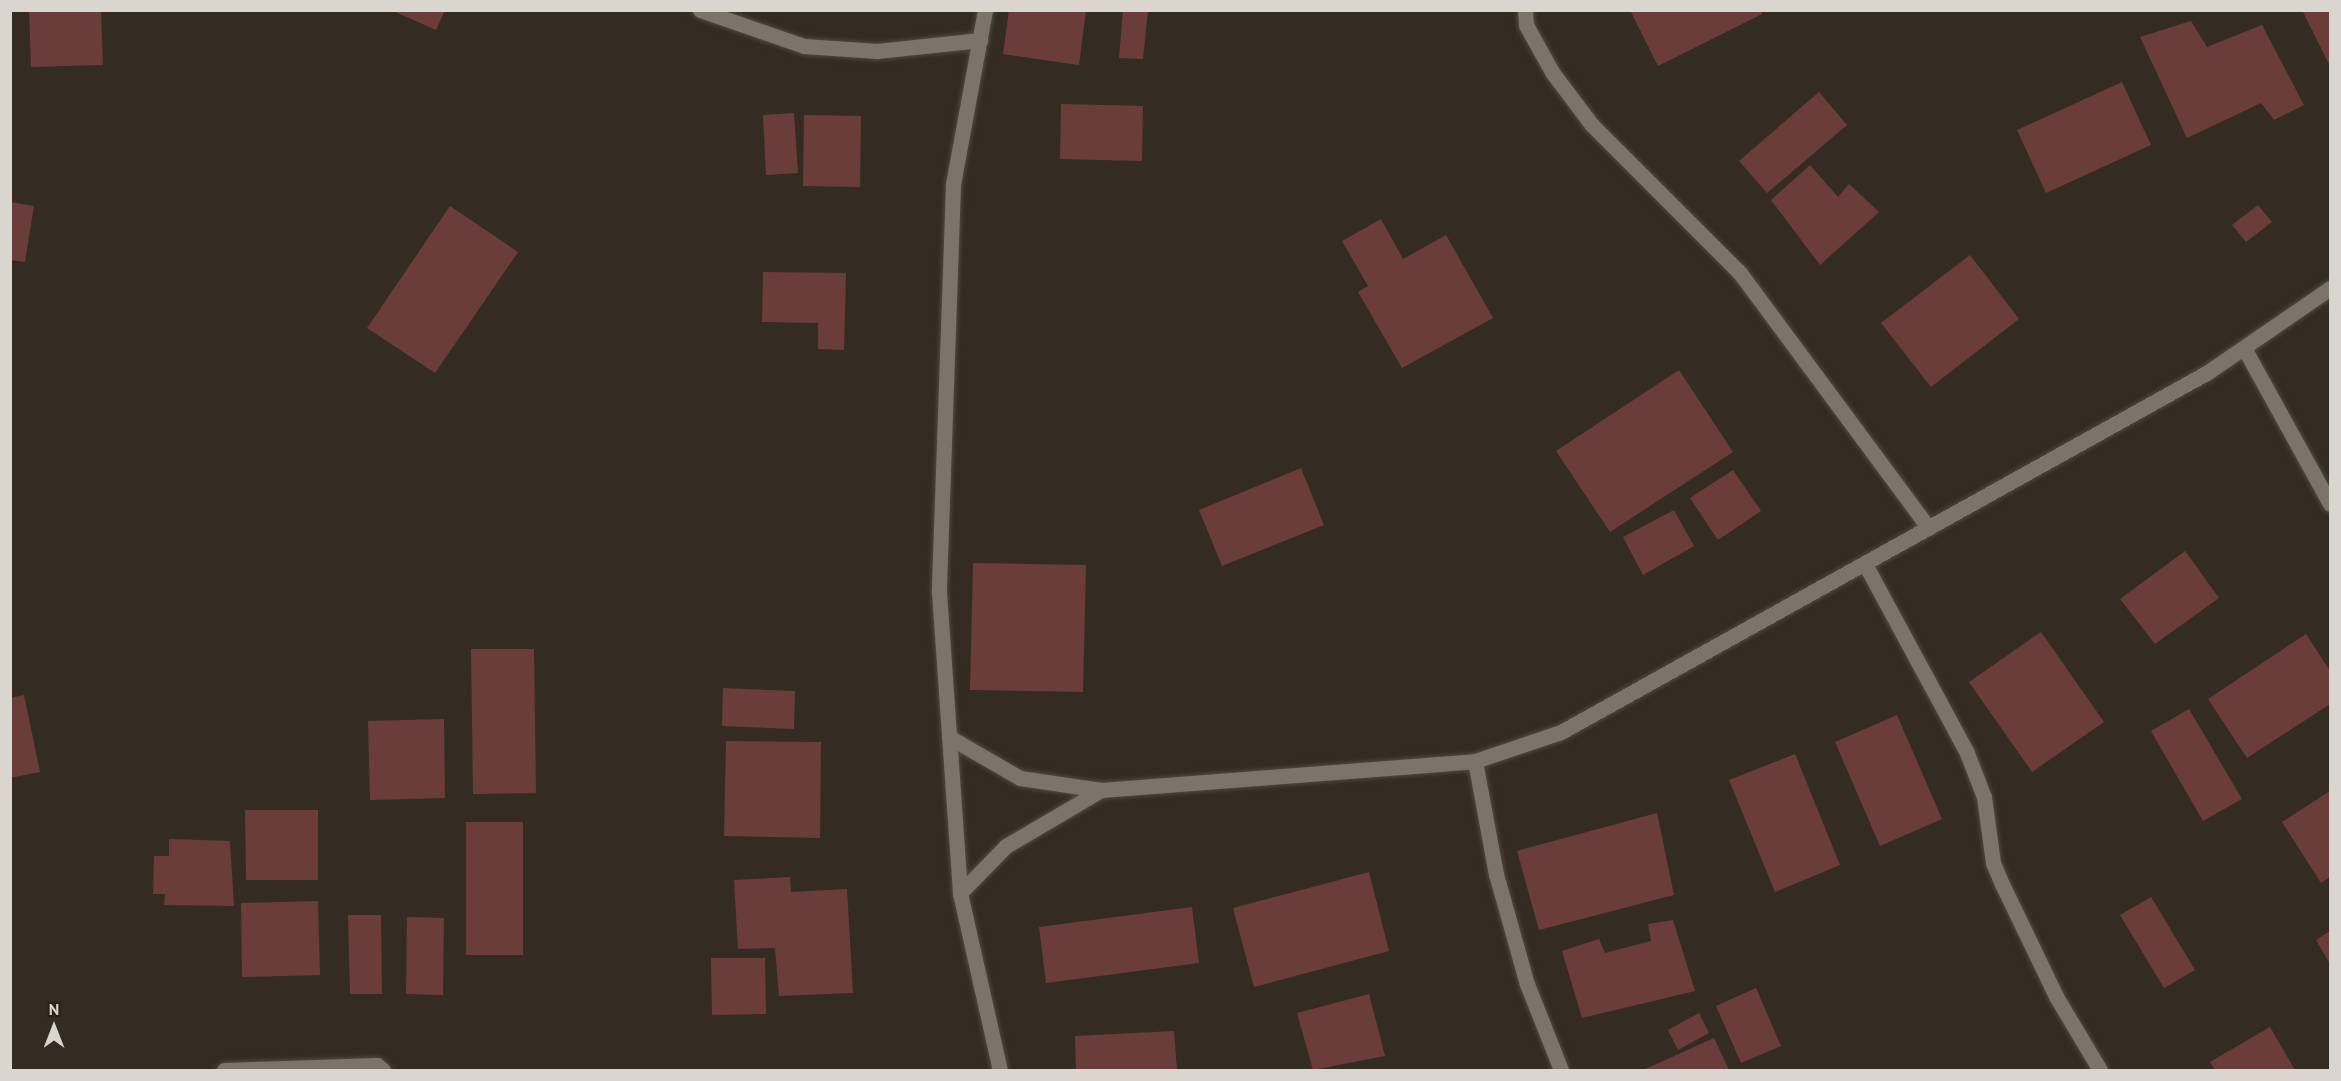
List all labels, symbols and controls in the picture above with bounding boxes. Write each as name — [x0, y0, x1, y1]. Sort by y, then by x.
north arrow — [24, 997, 84, 1057]
text: N — [49, 999, 59, 1019]

